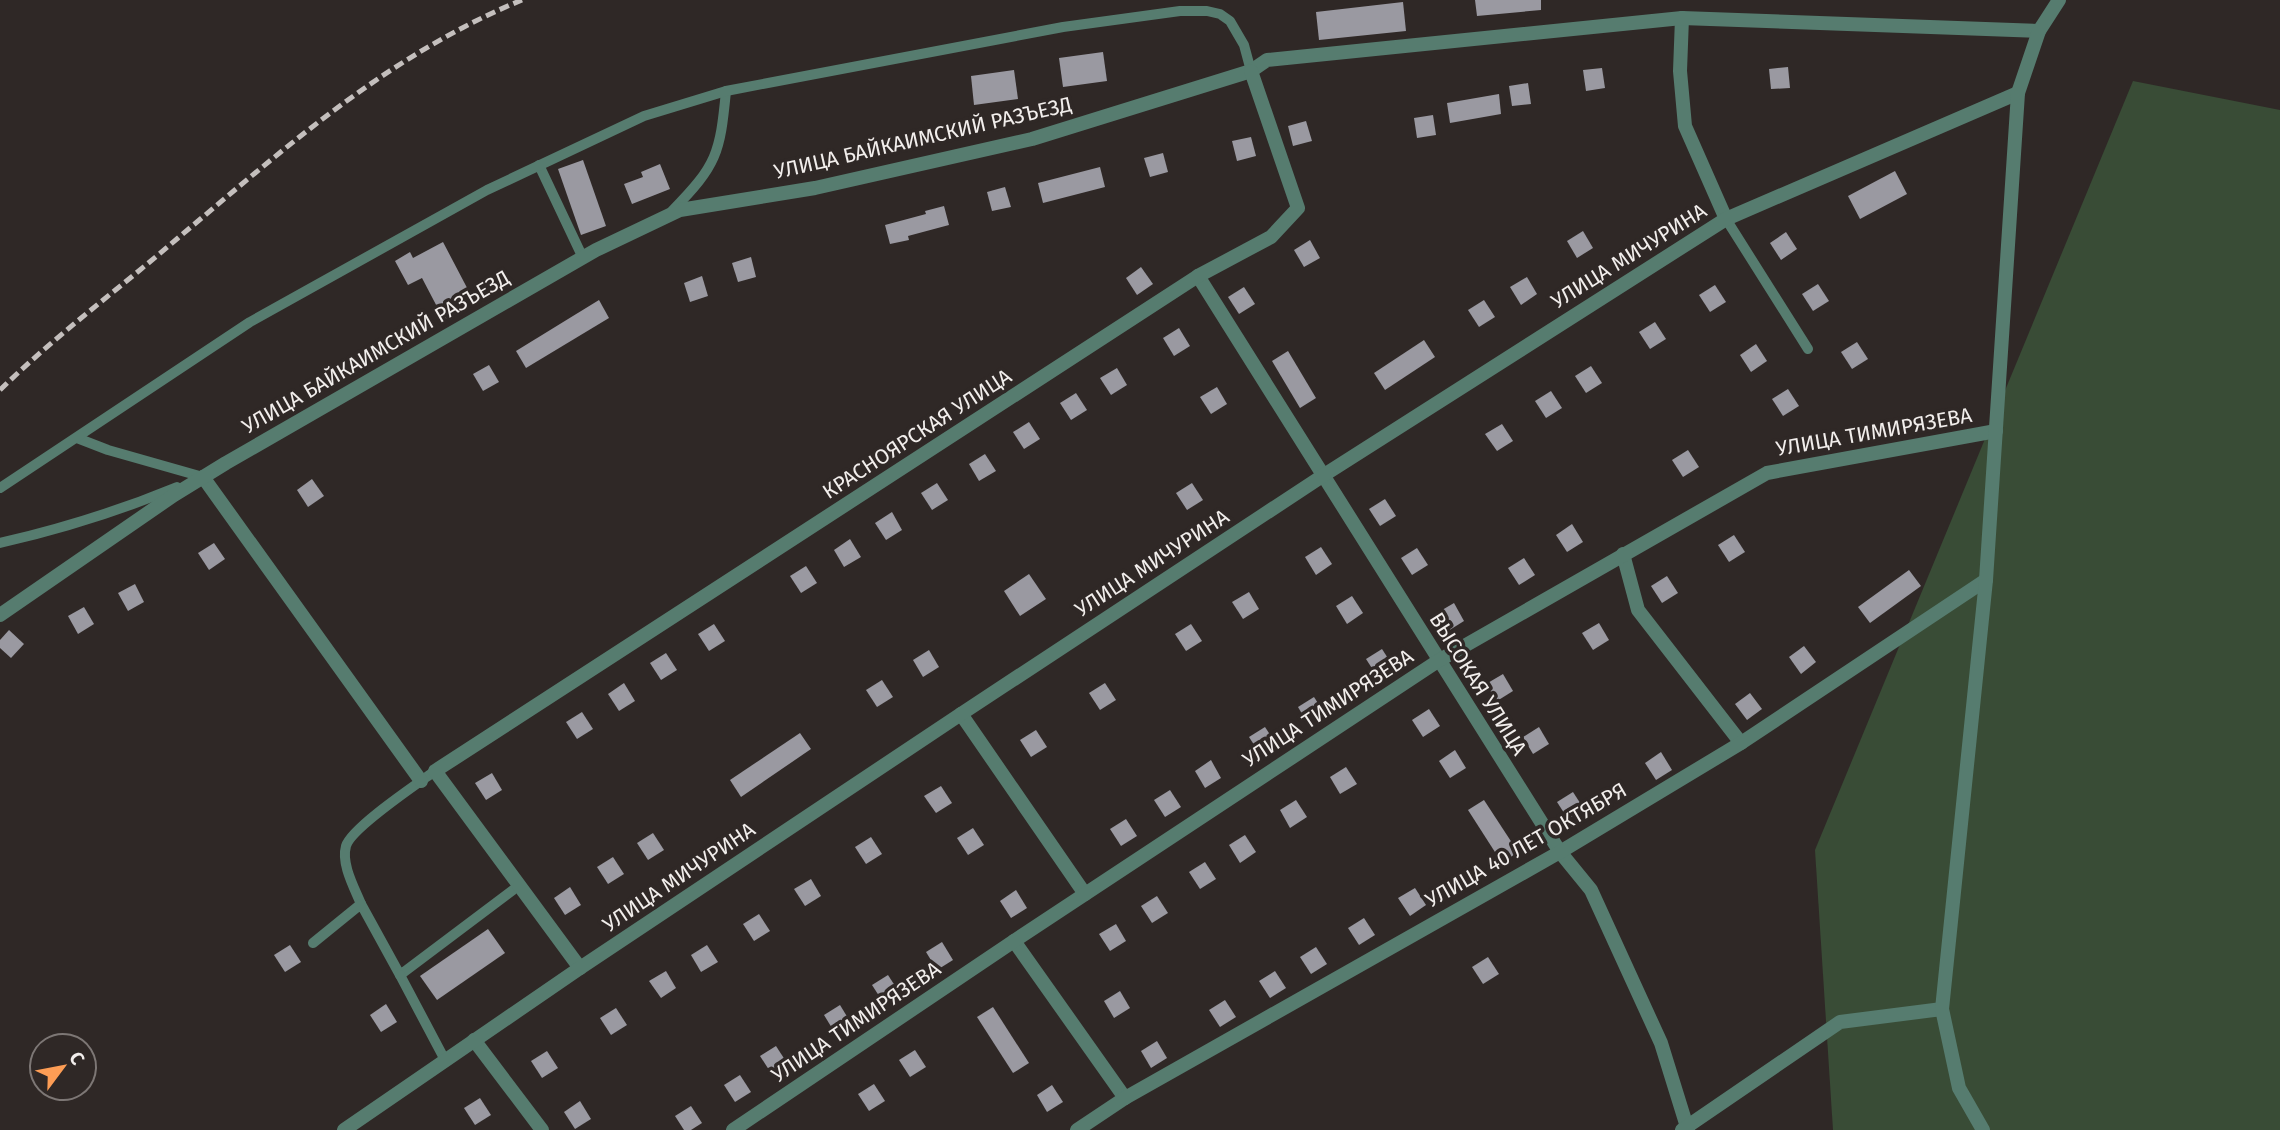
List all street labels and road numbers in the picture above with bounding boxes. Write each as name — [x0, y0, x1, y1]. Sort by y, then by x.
street label: УЛИЦА БАЙКАИМСКИЙ РАЗЪЕЗД — [772, 91, 1074, 185]
street label: УЛИЦА МИЧУРИНА — [1546, 198, 1712, 314]
street label: УЛИЦА БАЙКАИМСКИЙ РАЗЪЕЗД — [238, 265, 514, 439]
street label: КРАСНОЯРСКАЯ УЛИЦА — [818, 363, 1016, 505]
street label: УЛИЦА ТИМИРЯЗЕВА — [1774, 402, 1974, 462]
street label: УЛИЦА МИЧУРИНА — [1070, 504, 1234, 622]
street label: ВЫСОКАЯ УЛИЦА — [1424, 608, 1532, 760]
street label: УЛИЦА ТИМИРЯЗЕВА — [1238, 643, 1418, 773]
street label: УЛИЦА 40 ЛЕТ ОКТЯБРЯ — [1421, 777, 1631, 913]
street label: УЛИЦА МИЧУРИНА — [598, 816, 760, 938]
street label: УЛИЦА ТИМИРЯЗЕВА — [767, 956, 945, 1088]

